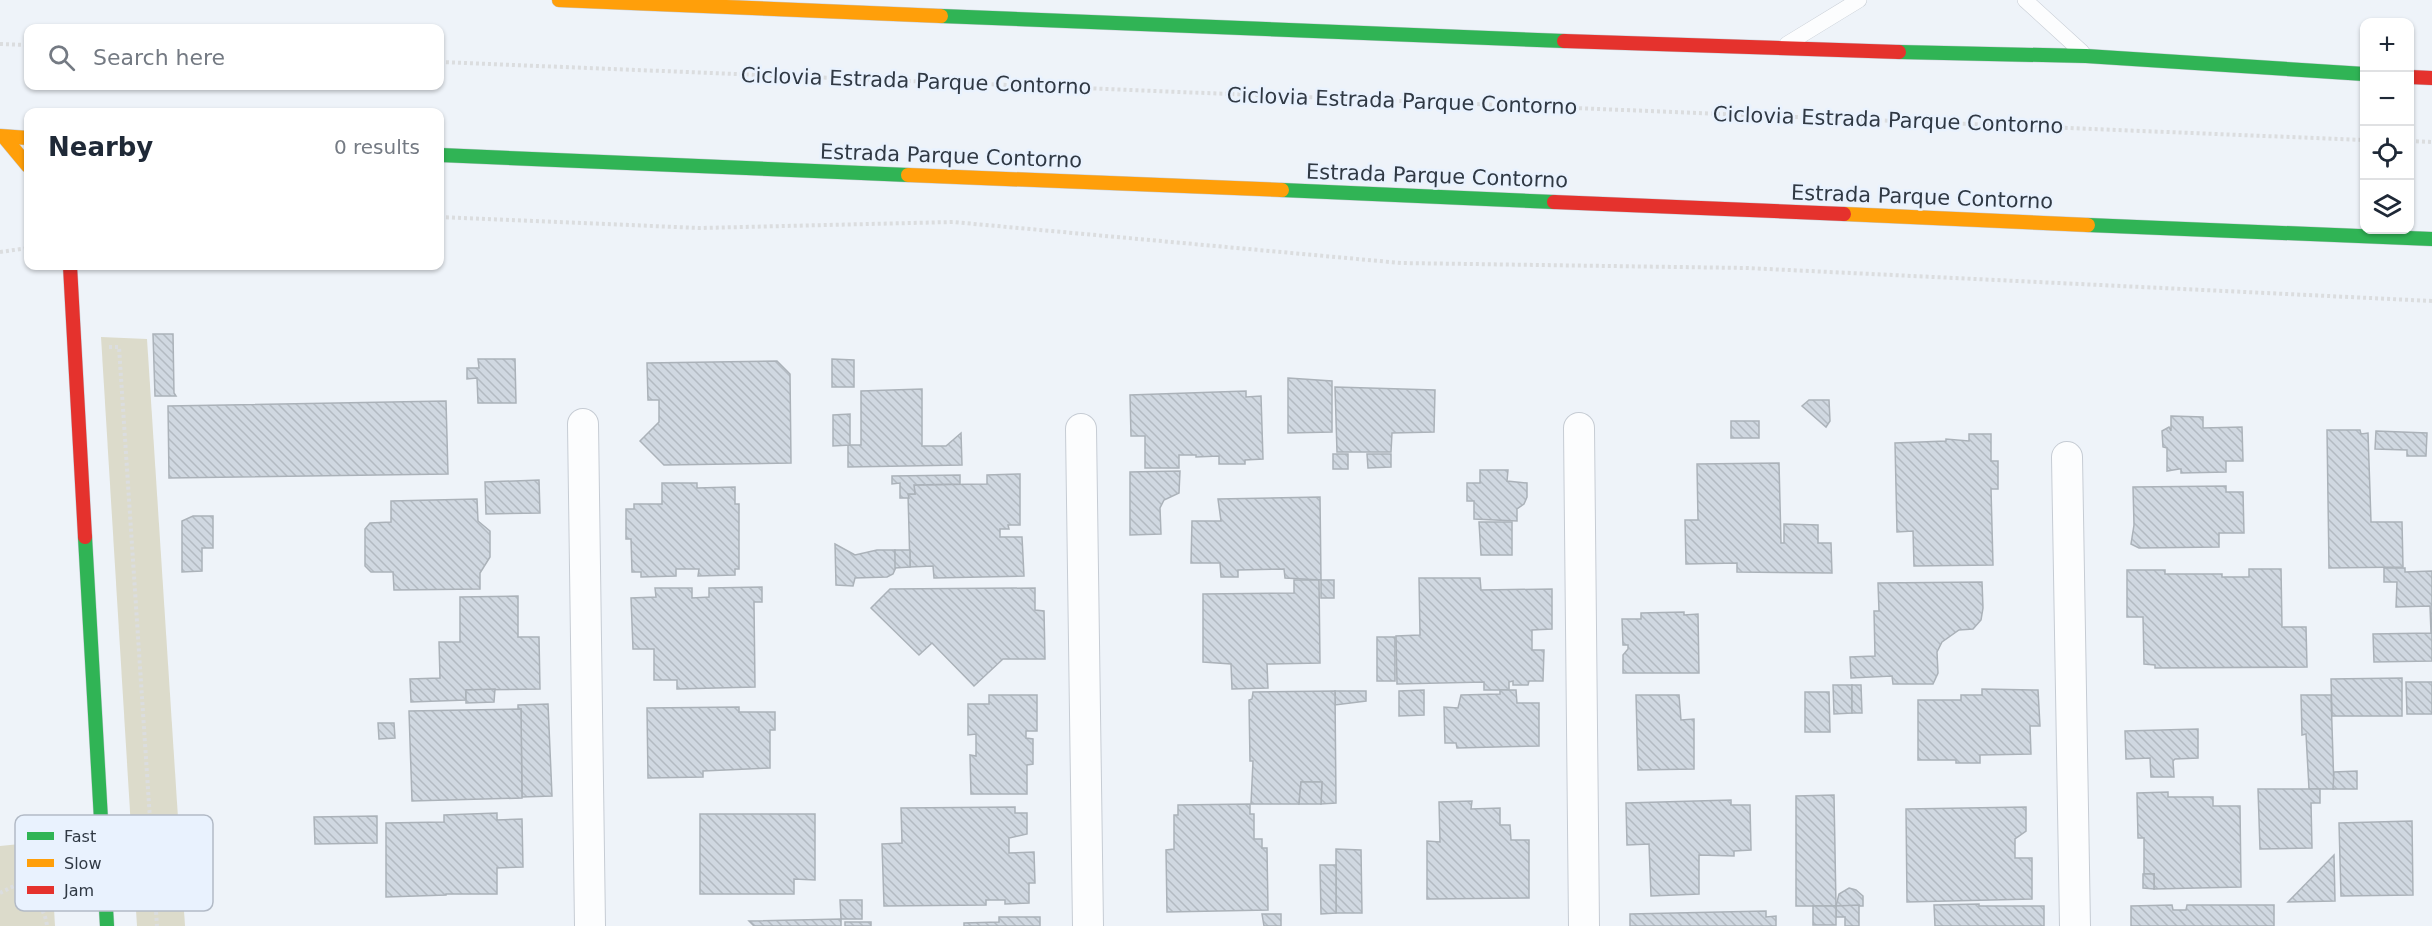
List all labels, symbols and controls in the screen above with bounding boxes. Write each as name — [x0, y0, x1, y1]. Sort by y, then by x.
map controls — [2360, 18, 2414, 234]
button: + — [2360, 18, 2414, 72]
search box — [24, 24, 444, 90]
icon: search — [45, 41, 78, 74]
text: Search here — [93, 45, 225, 70]
street label: Ciclovia Estrada Parque Contorno — [740, 63, 1092, 99]
button: − — [2360, 72, 2414, 126]
street label: Ciclovia Estrada Parque Contorno — [1226, 83, 1578, 119]
street label: Ciclovia Estrada Parque Contorno — [1712, 102, 2064, 138]
button: locate — [2360, 126, 2414, 180]
text: Nearby — [48, 132, 153, 162]
text: 0 results — [334, 135, 420, 159]
street label: Estrada Parque Contorno — [820, 139, 1082, 173]
street label: Estrada Parque Contorno — [1306, 159, 1568, 193]
street label: Estrada Parque Contorno — [1791, 180, 2053, 214]
button: layers — [2360, 180, 2414, 234]
legend — [15, 815, 213, 911]
text: Fast — [64, 827, 96, 846]
text: Slow — [64, 854, 101, 873]
text: Jam — [63, 881, 94, 900]

